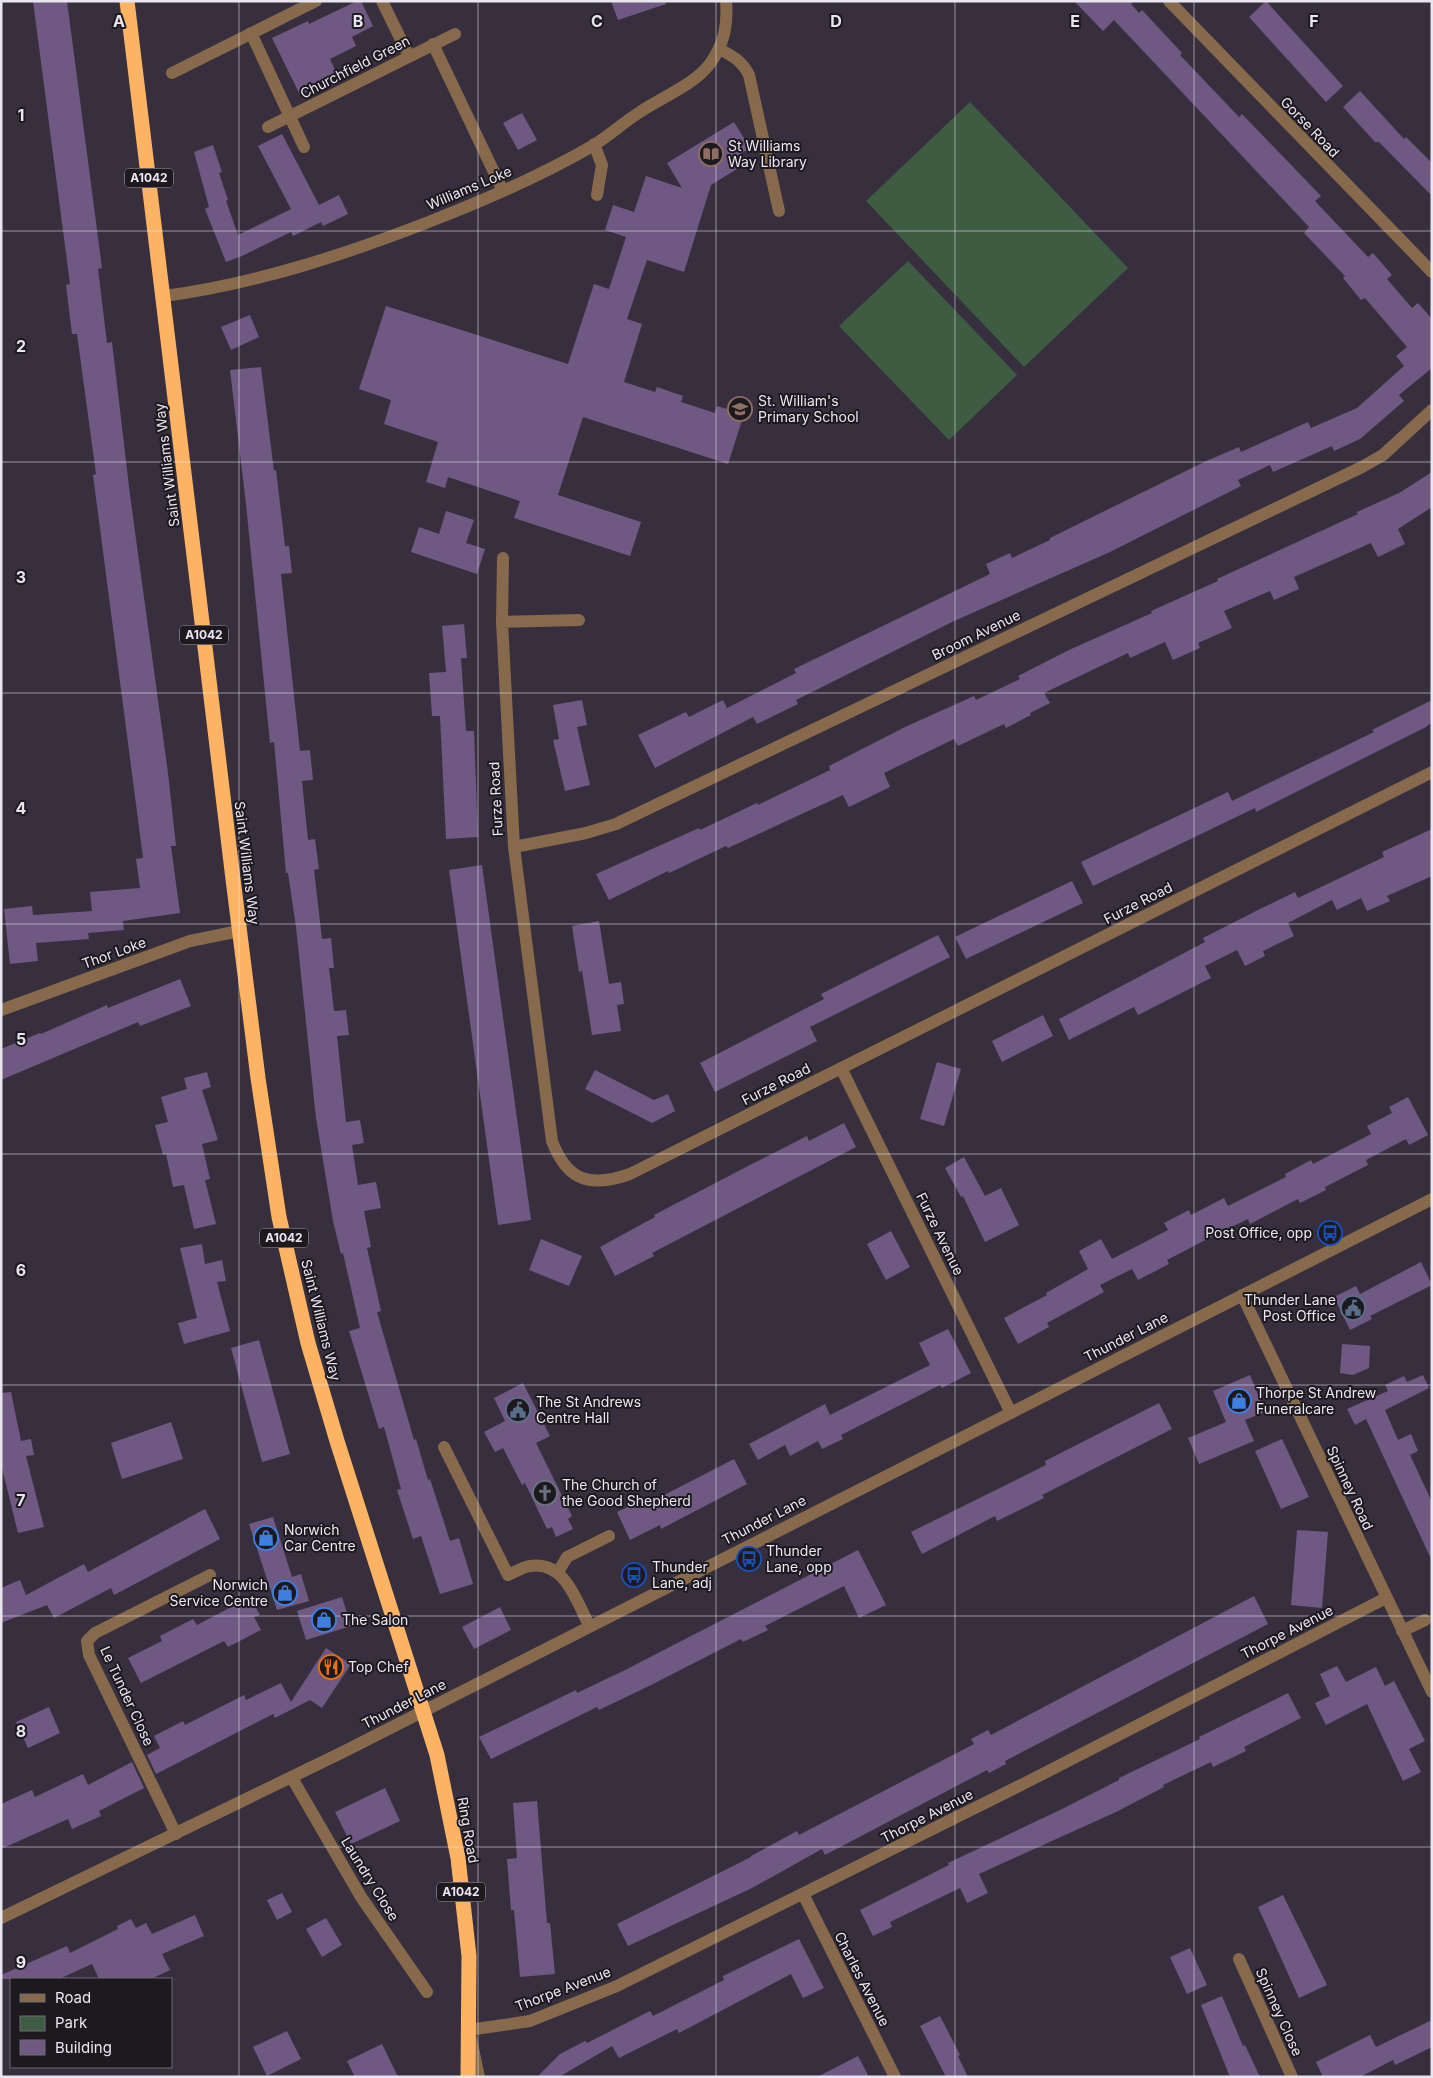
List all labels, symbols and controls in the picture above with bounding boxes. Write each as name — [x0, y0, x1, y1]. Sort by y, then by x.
text: A — [113, 11, 125, 31]
text: B — [353, 11, 363, 31]
text: C — [591, 11, 603, 31]
text: D — [830, 11, 842, 31]
text: E — [1070, 11, 1080, 31]
text: F — [1309, 11, 1319, 31]
street label: Churchfield Green — [297, 32, 412, 102]
street label: Gorse Road — [1277, 93, 1343, 160]
text: 1 — [18, 105, 24, 125]
place label: St Williams Way Library — [728, 137, 807, 170]
library icon: St Williams Way Library — [698, 141, 724, 167]
street label: Williams Loke — [424, 162, 514, 213]
road number: A1042 — [125, 168, 173, 188]
text: 2 — [16, 336, 26, 356]
place label: St. William's Primary School — [758, 392, 859, 425]
school or university icon: St. William's Primary School — [727, 396, 753, 422]
street label: Saint Williams Way — [150, 402, 183, 528]
text: 3 — [16, 567, 26, 587]
street label: Broom Avenue — [929, 606, 1023, 663]
road number: A1042 — [180, 626, 228, 644]
street label: Furze Road — [485, 761, 506, 837]
text: 4 — [16, 798, 27, 818]
street label: Saint Williams Way — [231, 800, 264, 926]
street label: Furze Road — [1101, 878, 1175, 927]
street label: Thor Loke — [80, 933, 148, 972]
text: 5 — [16, 1029, 26, 1049]
street label: Furze Road — [739, 1059, 813, 1108]
street label: Furze Avenue — [913, 1190, 968, 1278]
bus stop icon: Post Office, opp — [1317, 1220, 1343, 1246]
place label: Post Office, opp — [1205, 1224, 1312, 1241]
road number: A1042 — [260, 1228, 308, 1248]
street label: Saint Williams Way — [298, 1257, 345, 1382]
text: 6 — [16, 1260, 26, 1280]
place label: Thunder Lane Post Office — [1244, 1291, 1336, 1324]
public building icon: Thunder Lane Post Office — [1340, 1295, 1366, 1321]
street label: Thunder Lane — [1081, 1308, 1171, 1365]
place label: Thorpe St Andrew Funeralcare — [1256, 1384, 1376, 1417]
shop icon: Thorpe St Andrew Funeralcare — [1226, 1388, 1252, 1414]
place label: The St Andrews Centre Hall — [536, 1393, 641, 1426]
public building icon: The St Andrews Centre Hall — [505, 1397, 531, 1423]
street label: Spinney Road — [1324, 1443, 1377, 1533]
place label: The Church of the Good Shepherd — [562, 1476, 691, 1509]
church icon: The Church of the Good Shepherd — [532, 1480, 558, 1506]
text: 7 — [16, 1490, 26, 1510]
street label: Thunder Lane — [719, 1491, 809, 1548]
place label: Norwich Car Centre — [284, 1521, 356, 1554]
shop icon: Norwich Car Centre — [253, 1525, 279, 1551]
place label: Thunder Lane, opp — [766, 1542, 832, 1575]
bus stop icon: Thunder Lane, opp — [736, 1546, 762, 1572]
place label: Thunder Lane, adj — [652, 1558, 712, 1591]
bus stop icon: Thunder Lane, adj — [621, 1562, 647, 1588]
place label: Norwich Service Centre — [170, 1576, 268, 1609]
shop icon: Norwich Service Centre — [272, 1580, 298, 1606]
street label: Thorpe Avenue — [1238, 1601, 1336, 1662]
shop icon: The Salon — [311, 1607, 337, 1633]
place label: The Salon — [342, 1611, 408, 1628]
street label: Le Tunder Close — [97, 1643, 158, 1748]
restaurant icon: Top Chef — [318, 1654, 344, 1680]
place label: Top Chef — [348, 1658, 409, 1675]
street label: Thunder Lane — [359, 1675, 449, 1732]
text: 8 — [16, 1721, 26, 1741]
street label: Thorpe Avenue — [878, 1785, 976, 1846]
street label: Ring Road — [454, 1795, 483, 1864]
street label: Laundry Close — [338, 1834, 403, 1924]
road number: A1042 — [437, 1882, 485, 1901]
street label: Charles Avenue — [831, 1929, 894, 2029]
text: 9 — [16, 1952, 26, 1972]
street label: Thorpe Avenue — [513, 1962, 613, 2015]
street label: Spinney Close — [1252, 1965, 1306, 2059]
legend — [10, 1978, 172, 2068]
text: Road — [55, 1988, 91, 2007]
text: Park — [55, 2013, 88, 2032]
text: Building — [55, 2038, 112, 2057]

